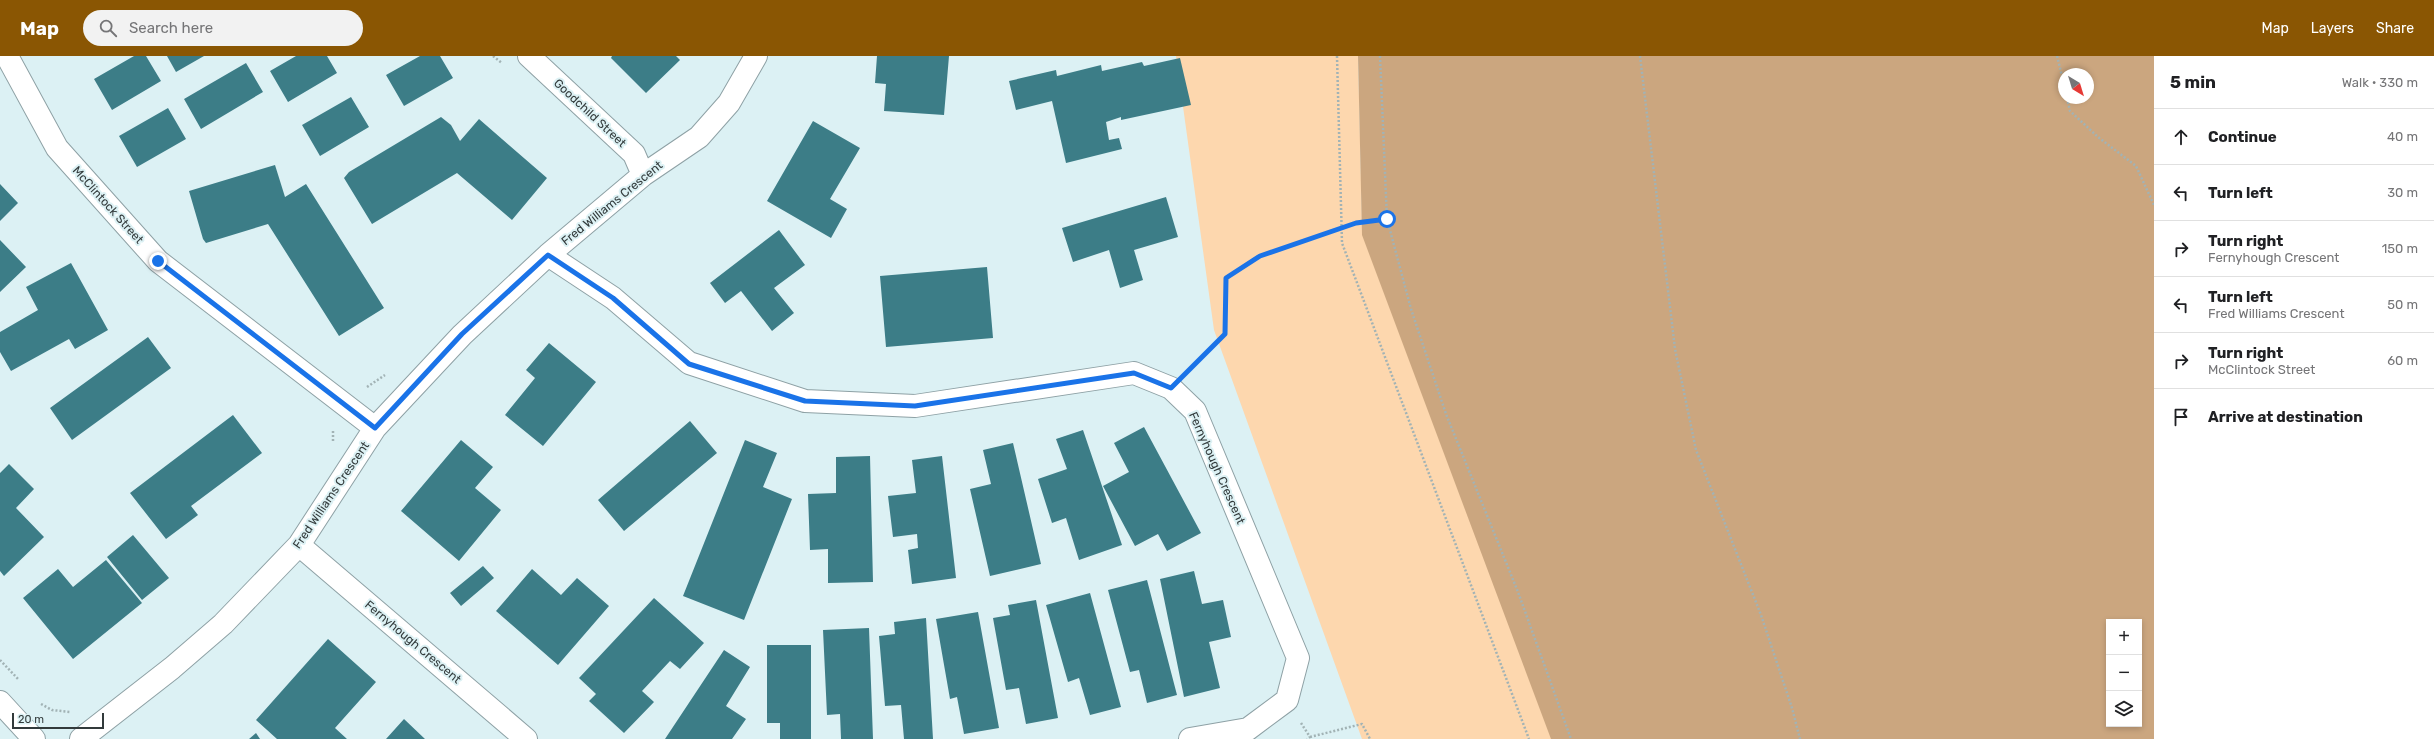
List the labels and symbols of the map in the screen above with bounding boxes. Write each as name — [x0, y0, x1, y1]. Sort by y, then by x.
north arrow — [2058, 68, 2094, 104]
street label: Goodchild Street — [551, 76, 629, 150]
street label: Fred Williams Crescent — [559, 158, 666, 248]
street label: McClintock Street — [70, 164, 147, 247]
route start — [1378, 210, 1396, 228]
route end — [149, 252, 167, 270]
street label: Fernyhough Crescent — [1186, 410, 1248, 526]
street label: Fred Williams Crescent — [290, 439, 372, 551]
street label: Fernyhough Crescent — [362, 598, 464, 687]
scale bar — [12, 711, 104, 730]

